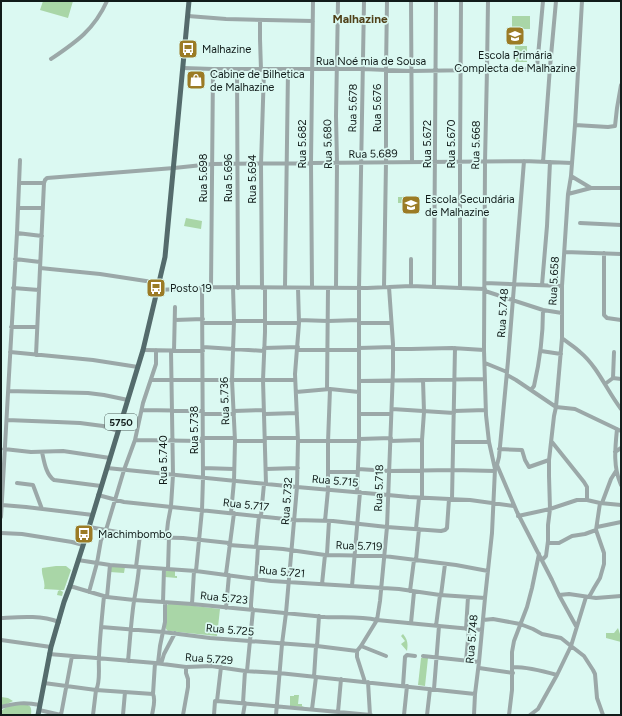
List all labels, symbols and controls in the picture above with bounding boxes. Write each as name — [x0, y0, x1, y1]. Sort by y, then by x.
district label: Malhazine — [332, 12, 388, 26]
school or university icon: Escola Primária Complecta de Malhazine — [504, 25, 526, 47]
bus stop icon: Malhazine — [177, 38, 199, 60]
place label: Malhazine — [202, 43, 251, 56]
place label: Escola Primária Complecta de Malhazine — [454, 49, 576, 75]
street label: Rua Noé mia de Sousa — [316, 55, 426, 68]
place label: Cabine de Bilhetica de Malhazine — [210, 68, 305, 94]
shop icon: Cabine de Bilhetica de Malhazine — [185, 69, 207, 91]
street label: Rua 5.678 — [346, 83, 360, 133]
street label: Rua 5.676 — [371, 84, 384, 132]
street label: Rua 5.682 — [296, 119, 309, 169]
street label: Rua 5.680 — [321, 119, 335, 169]
street label: Rua 5.670 — [445, 119, 458, 169]
street label: Rua 5.672 — [421, 120, 434, 168]
street label: Rua 5.668 — [469, 120, 483, 170]
street label: Rua 5.689 — [348, 147, 398, 161]
street label: Rua 5.698 — [197, 153, 210, 203]
street label: Rua 5.696 — [222, 154, 235, 202]
street label: Rua 5.694 — [246, 154, 259, 204]
place label: Escola Secundária de Malhazine — [425, 193, 515, 219]
school or university icon: Escola Secundária de Malhazine — [400, 194, 422, 216]
street label: Rua 5.658 — [546, 256, 562, 306]
bus stop icon: Posto 19 — [145, 277, 167, 299]
place label: Posto 19 — [170, 282, 212, 295]
street label: Rua 5.748 — [495, 288, 511, 338]
street label: Rua 5.736 — [218, 377, 232, 425]
street label: Rua 5.738 — [188, 405, 201, 454]
road number: 5750 — [105, 414, 137, 430]
street label: Rua 5.740 — [157, 435, 170, 485]
street label: Rua 5.718 — [372, 464, 386, 512]
street label: Rua 5.715 — [311, 472, 359, 490]
street label: Rua 5.732 — [279, 477, 295, 525]
street label: Rua 5.717 — [222, 496, 270, 514]
bus stop icon: Machimbombo — [73, 523, 95, 545]
place label: Machimbombo — [98, 528, 172, 541]
street label: Rua 5.719 — [335, 539, 383, 553]
street label: Rua 5.721 — [258, 563, 306, 581]
street label: Rua 5.723 — [199, 589, 249, 607]
street label: Rua 5.748 — [463, 614, 481, 664]
street label: Rua 5.725 — [205, 621, 255, 639]
street label: Rua 5.729 — [184, 651, 234, 667]

